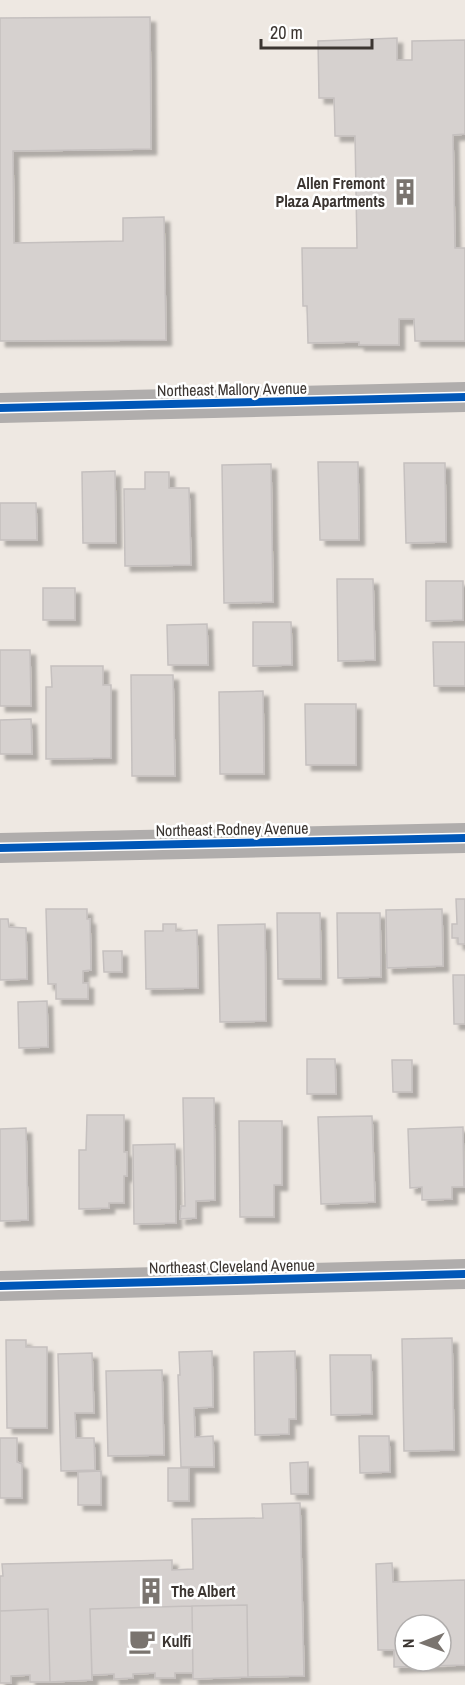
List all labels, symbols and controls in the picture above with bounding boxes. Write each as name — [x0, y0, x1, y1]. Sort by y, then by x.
scale bar — [261, 12, 372, 50]
text: 20 m — [270, 20, 303, 45]
place label: Allen Fremont Plaza Apartments — [275, 172, 386, 212]
building icon: Allen Fremont Plaza Apartments — [390, 177, 420, 207]
street label: Northeast Mallory Avenue — [157, 377, 307, 401]
street label: Northeast Rodney Avenue — [155, 817, 309, 841]
street label: Northeast Cleveland Avenue — [149, 1254, 315, 1278]
building icon: The Albert — [136, 1576, 166, 1606]
place label: The Albert — [171, 1580, 236, 1602]
north arrow — [393, 1613, 453, 1673]
cafe icon: Kulfi — [127, 1626, 157, 1656]
place label: Kulfi — [162, 1630, 191, 1652]
text: N — [397, 1638, 419, 1648]

